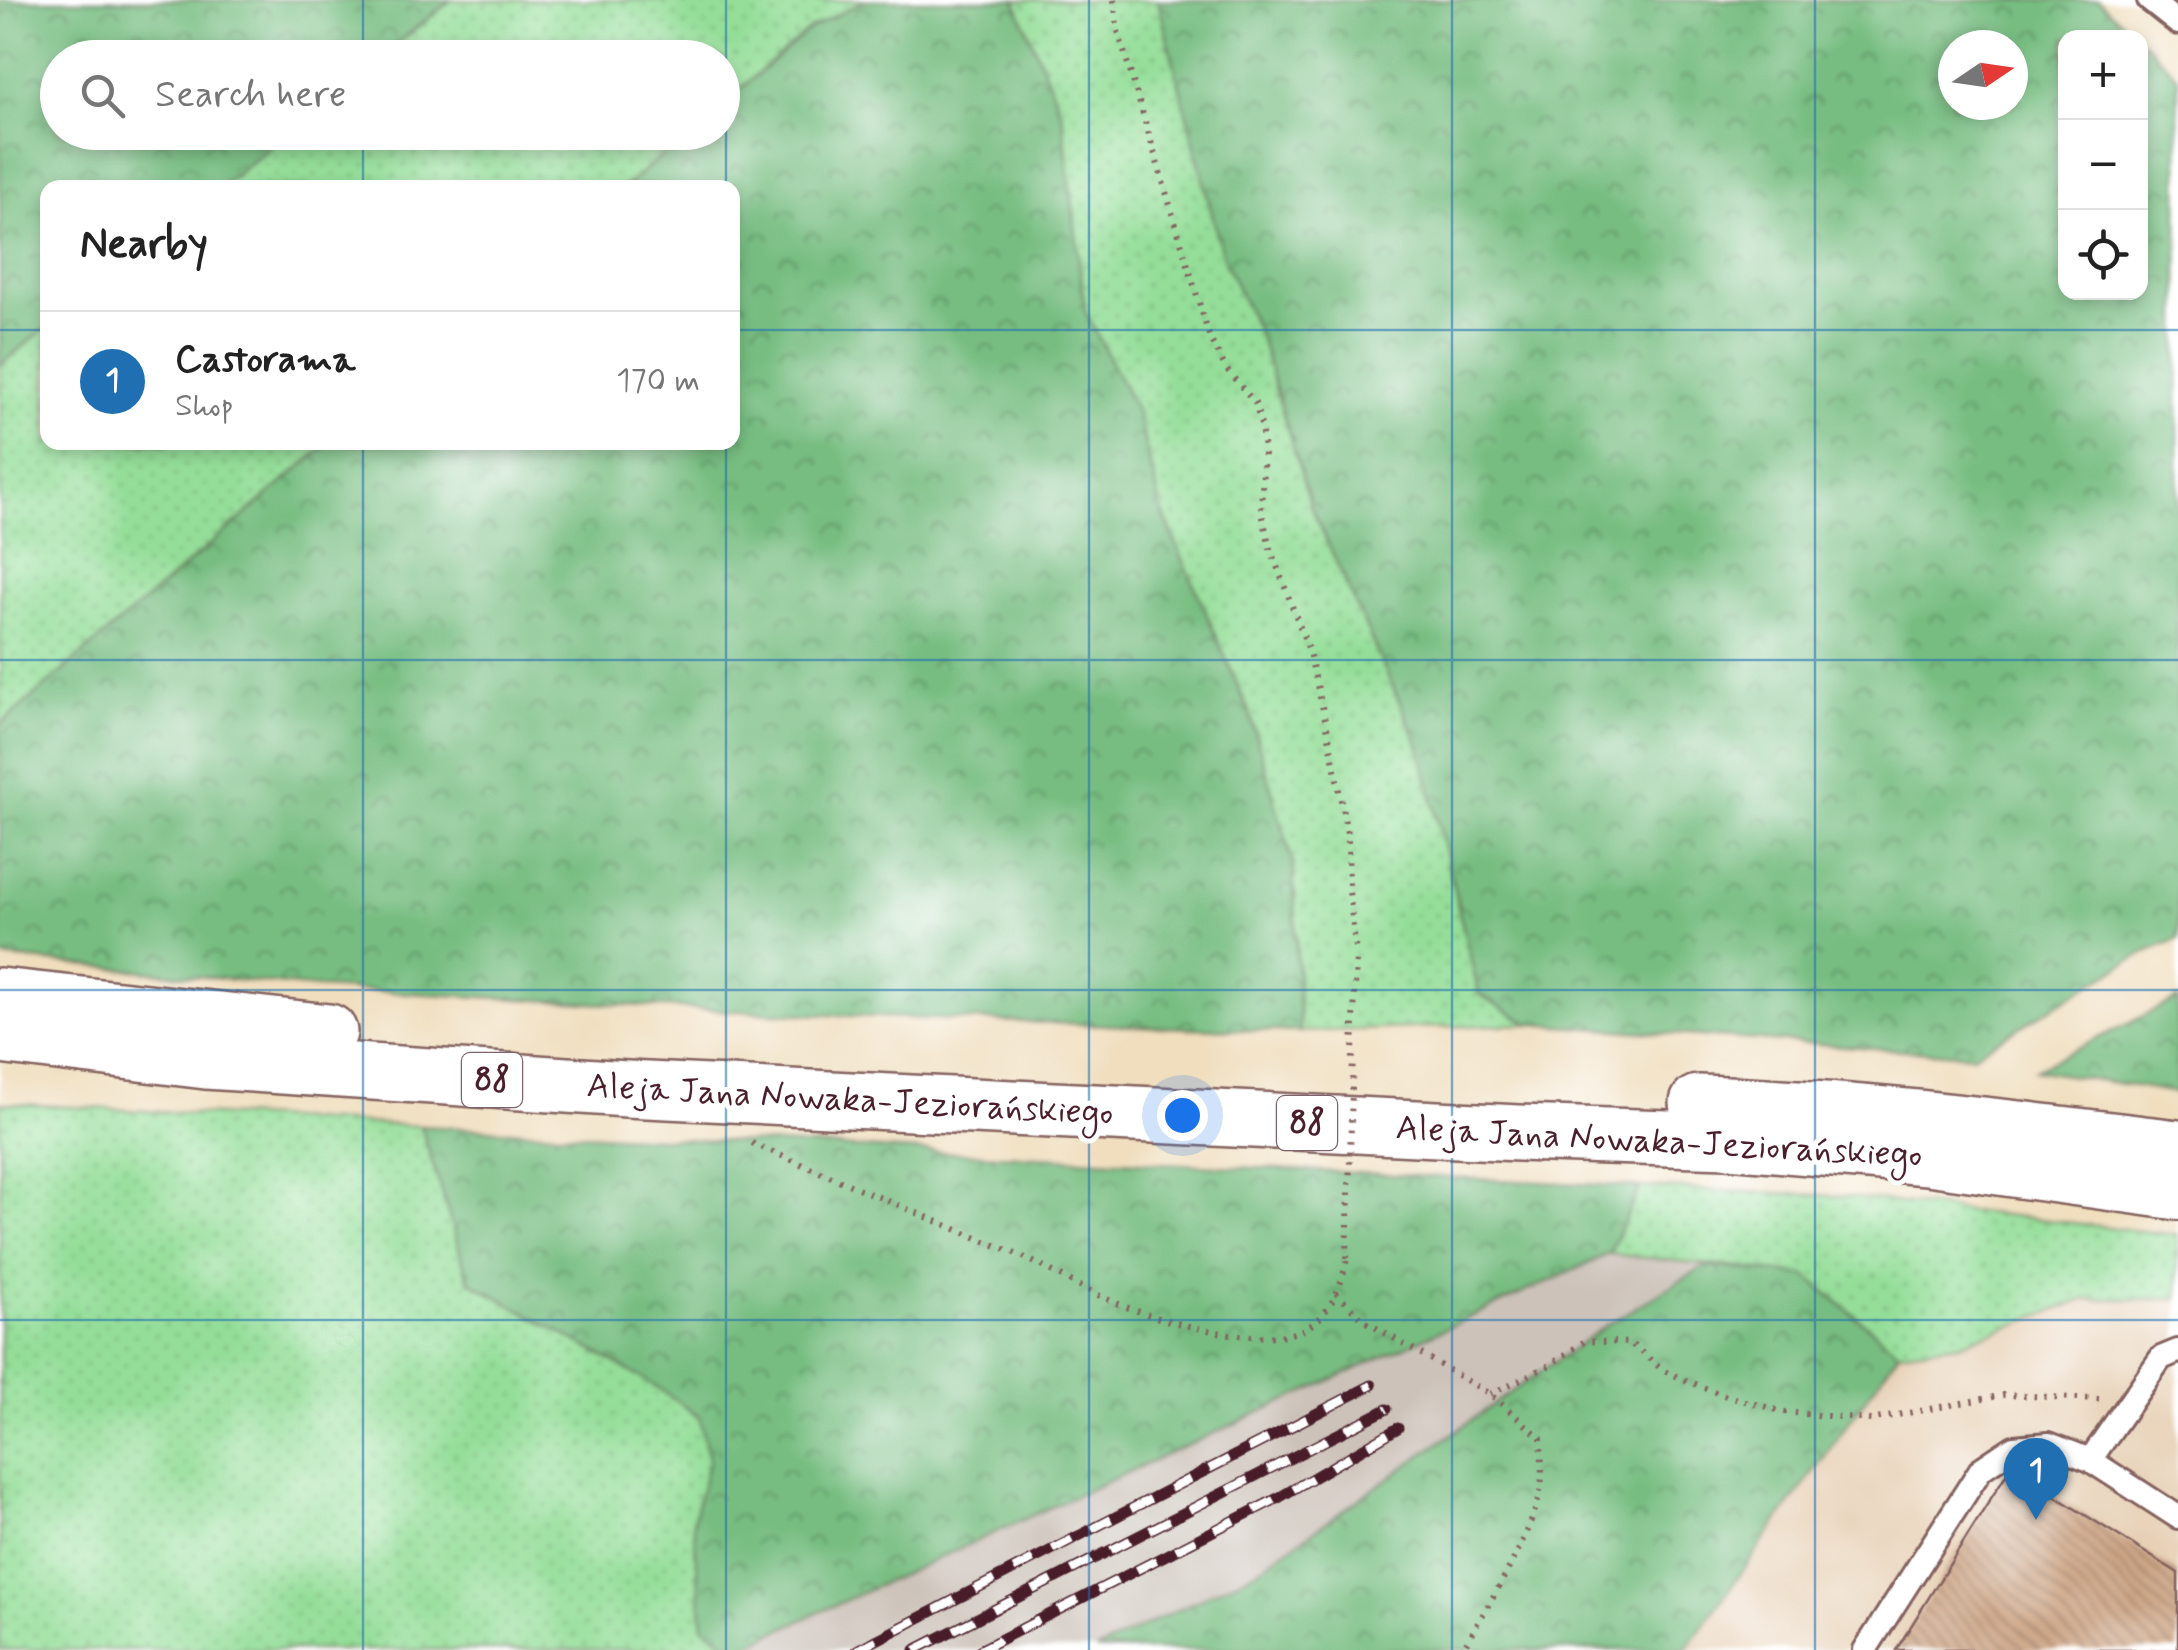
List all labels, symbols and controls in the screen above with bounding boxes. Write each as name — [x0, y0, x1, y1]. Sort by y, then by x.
north arrow — [1938, 30, 2028, 120]
map controls — [2058, 30, 2148, 300]
button: + — [2058, 30, 2148, 120]
search box — [40, 40, 740, 150]
icon: search — [75, 68, 130, 123]
text: Search here — [155, 71, 346, 120]
button: − — [2058, 120, 2148, 210]
button: locate — [2058, 210, 2148, 300]
text: Nearby — [80, 218, 208, 273]
text: Castorama — [175, 336, 355, 385]
text: 1 — [105, 360, 120, 402]
text: 170 m — [616, 360, 700, 402]
text: Shop — [175, 385, 234, 427]
road number: 88 — [462, 1053, 522, 1107]
street label: Aleja Jana Nowaka-Jeziorańskiego — [585, 1063, 1114, 1140]
your location — [1157, 1090, 1208, 1141]
road number: 88 — [1277, 1096, 1337, 1150]
street label: Aleja Jana Nowaka-Jeziorańskiego — [1394, 1105, 1923, 1182]
pin: 1 — [2004, 1438, 2068, 1520]

